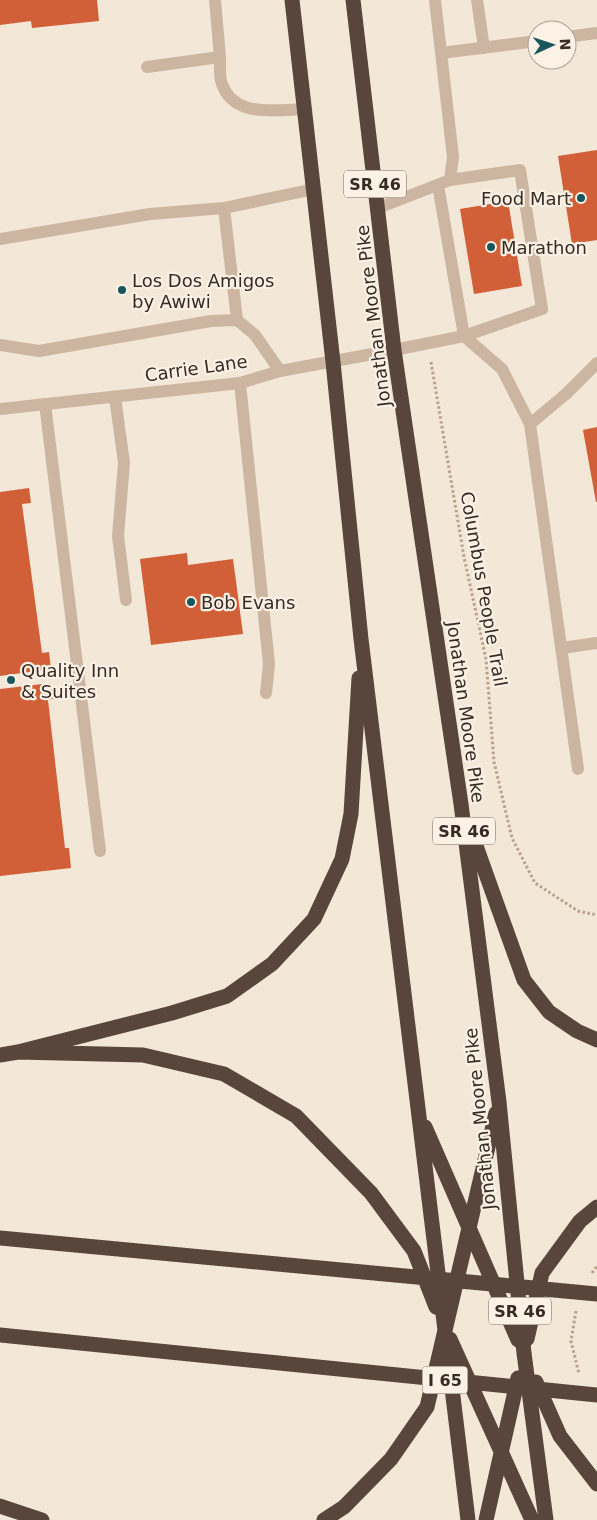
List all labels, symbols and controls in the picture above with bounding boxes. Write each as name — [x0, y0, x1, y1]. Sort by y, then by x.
north arrow — [527, 20, 577, 70]
text: N — [557, 38, 573, 51]
road number: SR 46 — [344, 170, 406, 198]
place label: Food Mart — [481, 188, 571, 209]
marker: Food Mart — [575, 192, 587, 204]
street label: Jonathan Moore Pike — [351, 224, 395, 409]
place label: Marathon — [501, 237, 587, 258]
marker: Marathon — [485, 241, 497, 253]
place label: Los Dos Amigos by Awiwi — [132, 270, 274, 312]
marker: Los Dos Amigos by Awiwi — [116, 284, 128, 296]
street label: Carrie Lane — [143, 350, 249, 386]
street label: Columbus People Trail — [456, 490, 512, 688]
place label: Bob Evans — [201, 592, 295, 613]
marker: Bob Evans — [185, 596, 197, 608]
street label: Jonathan Moore Pike — [443, 619, 489, 804]
place label: Quality Inn & Suites — [21, 660, 119, 702]
marker: Quality Inn & Suites — [5, 674, 17, 686]
road number: SR 46 — [433, 818, 495, 844]
street label: Jonathan Moore Pike — [460, 1027, 500, 1212]
road number: SR 46 — [489, 1298, 551, 1324]
road number: I 65 — [422, 1366, 468, 1394]

